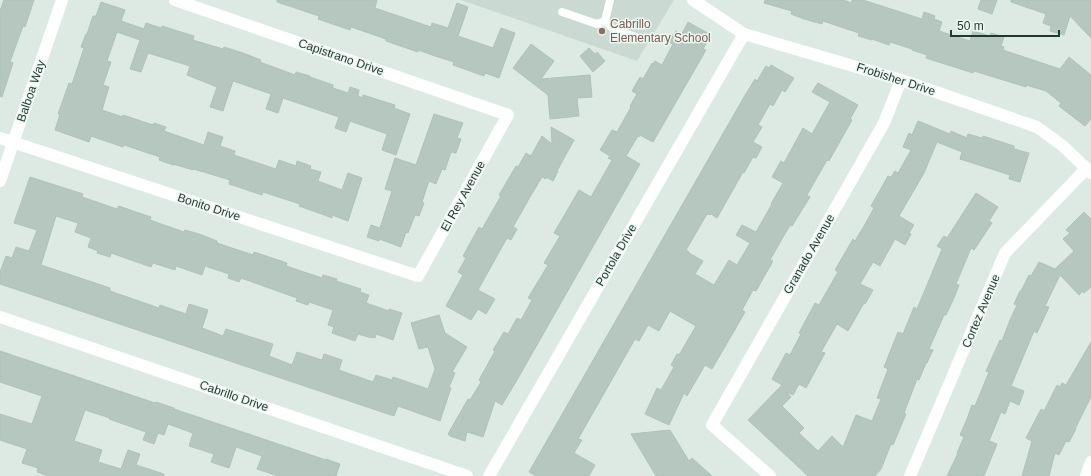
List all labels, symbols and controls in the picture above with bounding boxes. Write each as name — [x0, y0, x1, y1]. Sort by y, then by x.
scale bar — [951, 12, 1059, 38]
place label: Cabrillo Elementary School — [610, 17, 711, 45]
text: 50 m — [957, 19, 984, 33]
marker: Cabrillo Elementary School — [597, 26, 607, 36]
street label: Capistrano Drive — [296, 36, 386, 78]
street label: Balboa Way — [14, 58, 48, 124]
street label: Frobisher Drive — [855, 60, 937, 98]
street label: El Rey Avenue — [438, 158, 488, 234]
street label: Bonito Drive — [176, 190, 243, 224]
street label: Granado Avenue — [780, 211, 838, 296]
street label: Portola Drive — [593, 221, 640, 289]
street label: Cortez Avenue — [959, 272, 1003, 350]
street label: Cabrillo Drive — [198, 378, 271, 414]

